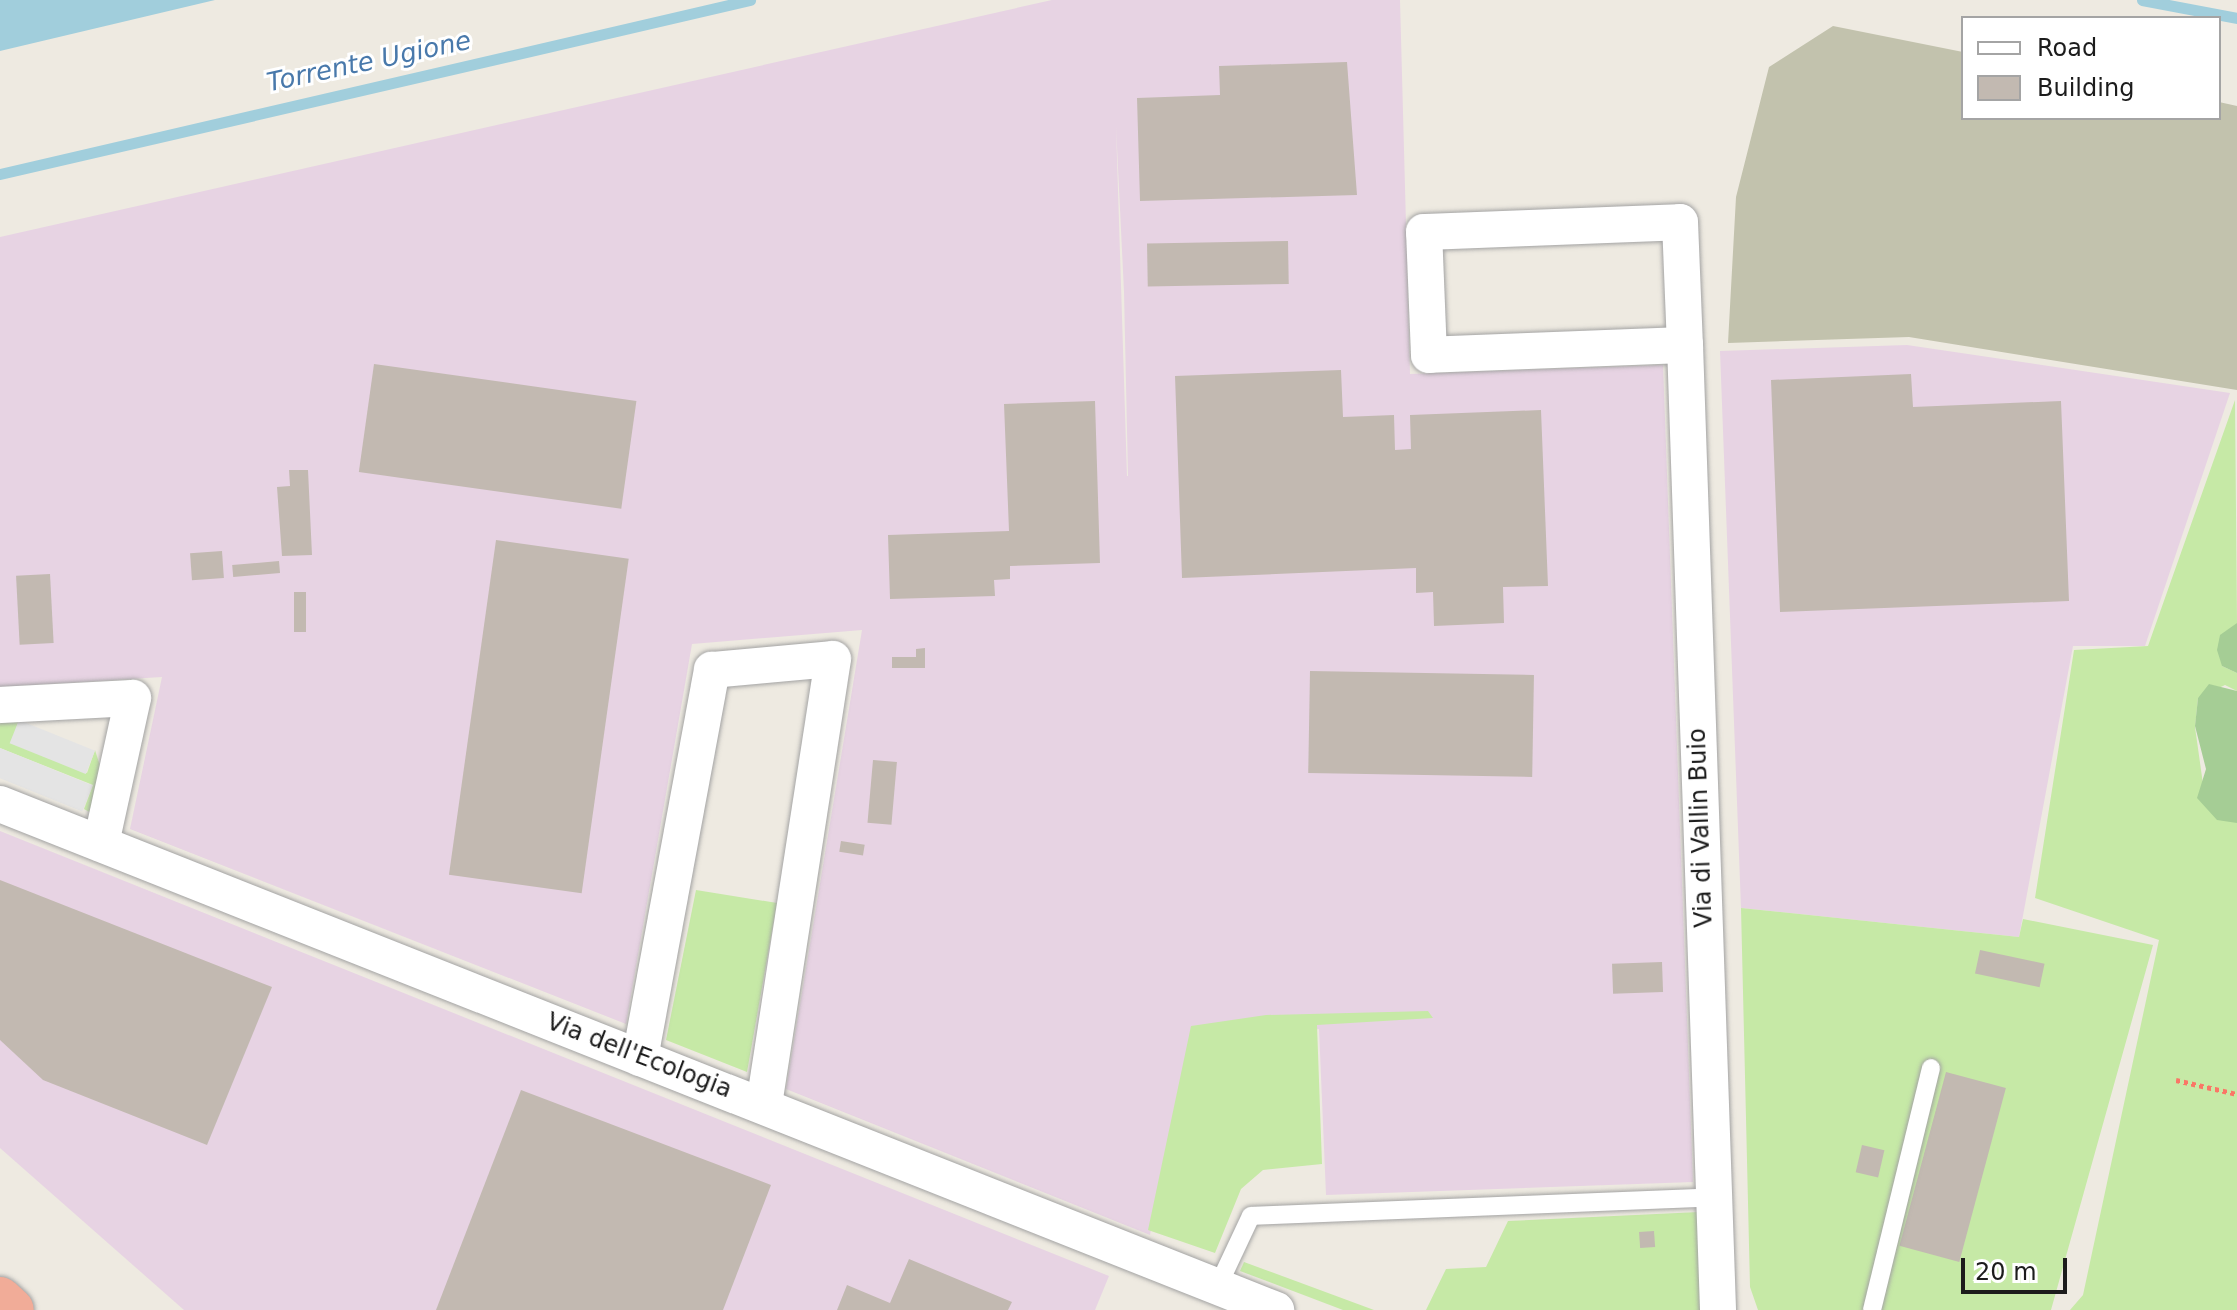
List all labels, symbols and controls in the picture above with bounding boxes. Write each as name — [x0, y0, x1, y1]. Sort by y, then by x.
legend — [1961, 16, 2221, 120]
water label: Torrente Ugione — [264, 25, 474, 99]
text: Road — [2037, 34, 2097, 62]
text: Building — [2037, 74, 2134, 102]
street label: Via di Vallin Buio — [1683, 728, 1719, 928]
street label: Via dell'Ecologia — [542, 1007, 736, 1105]
scale bar — [1965, 1242, 2071, 1292]
text: 20 m — [1975, 1258, 2037, 1286]

